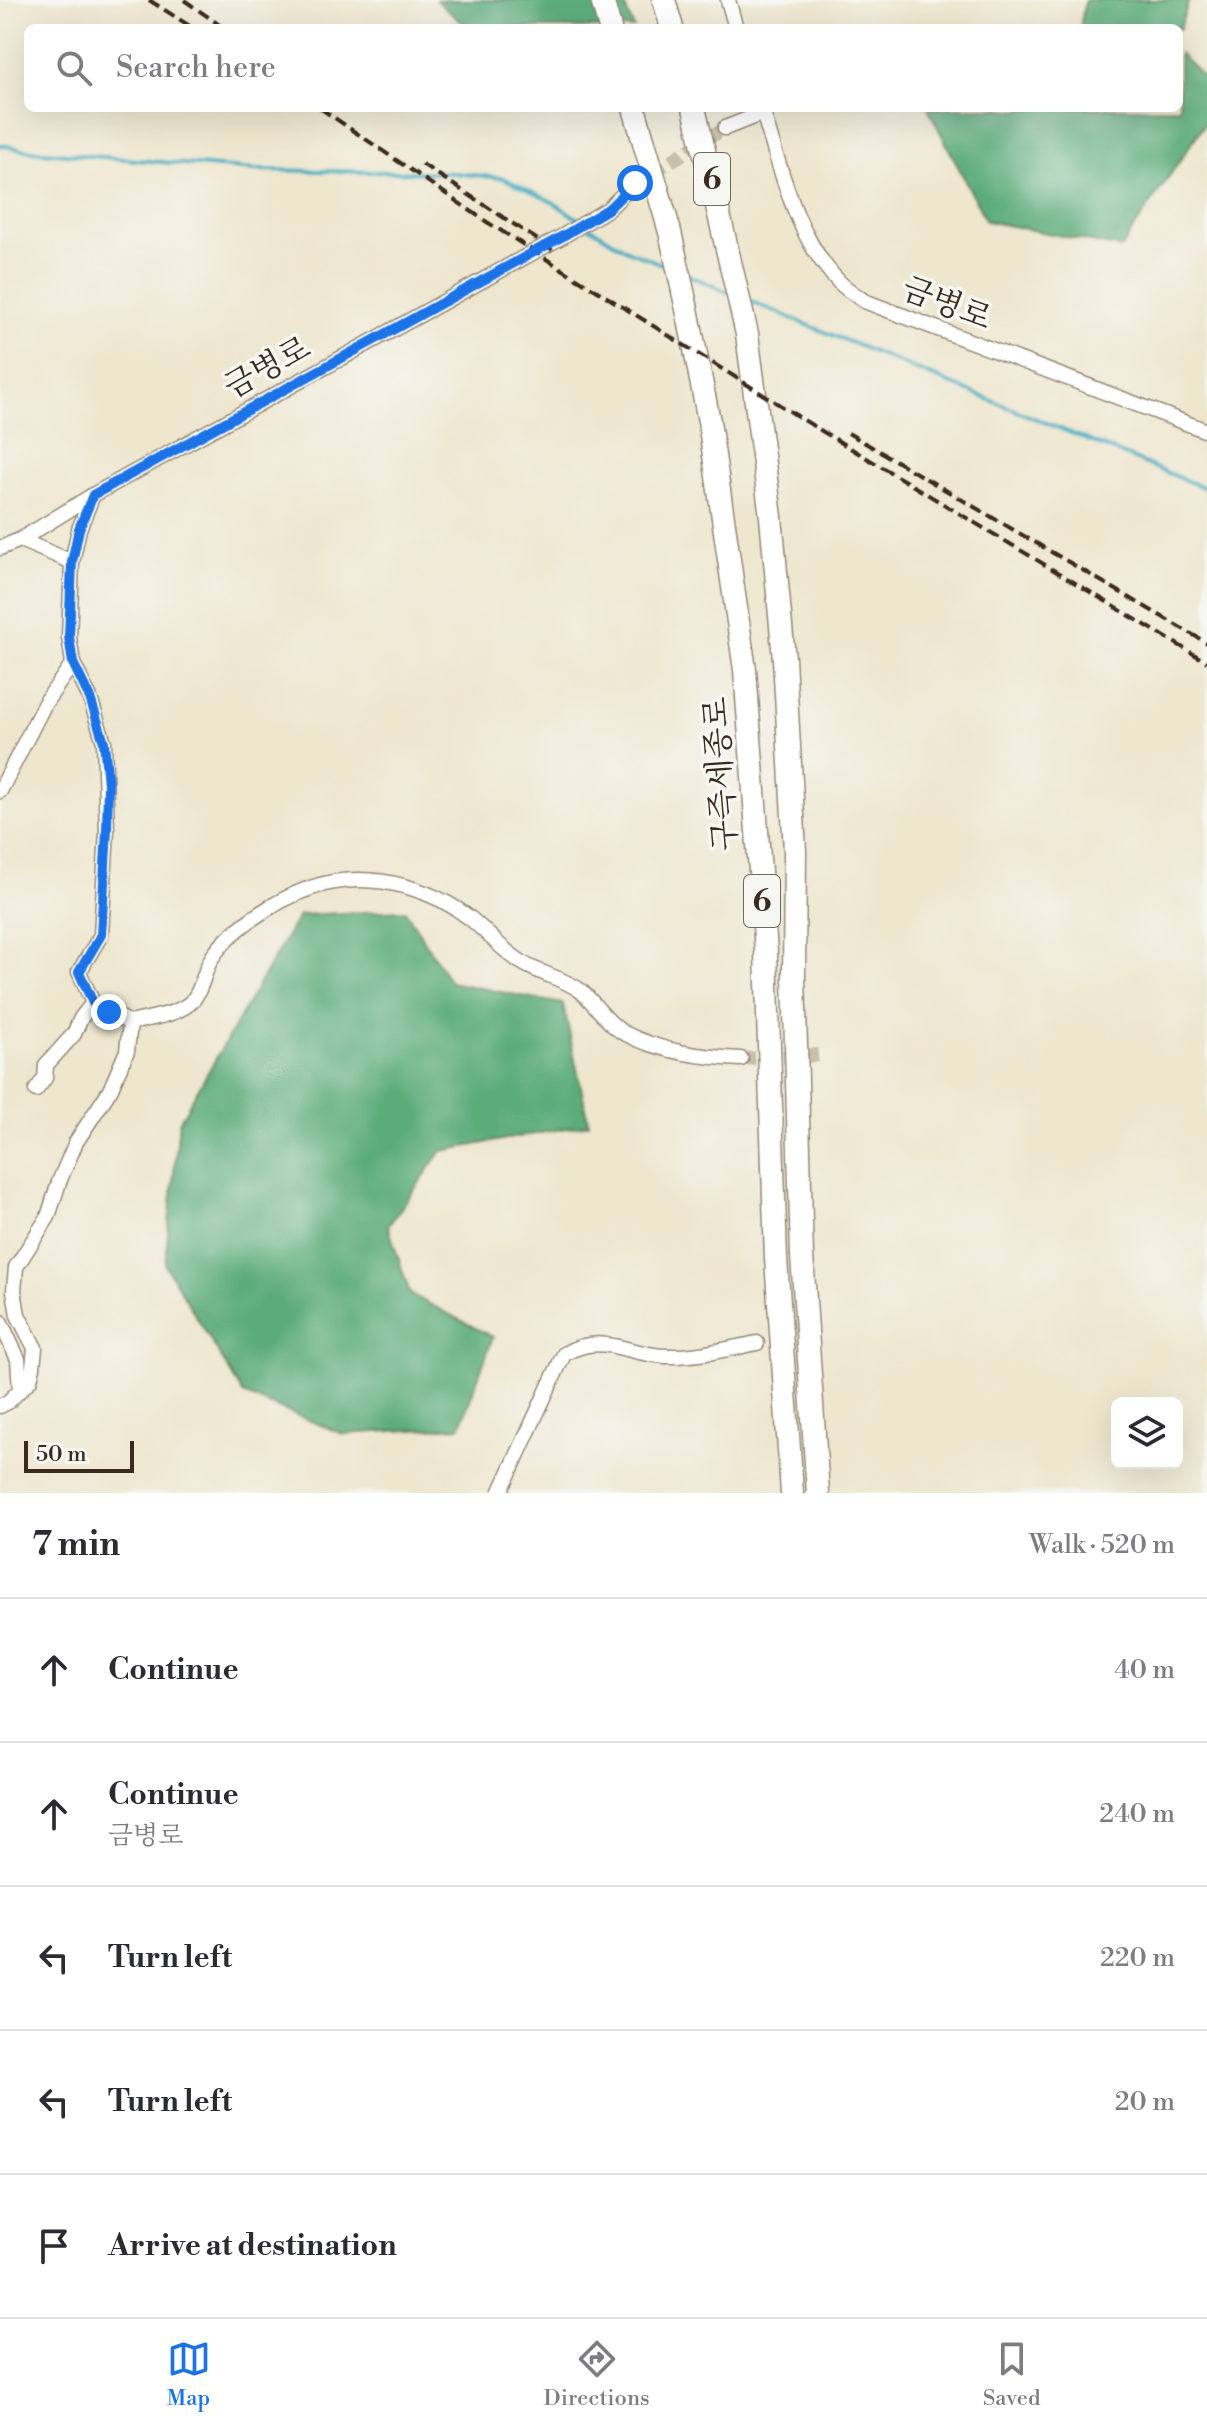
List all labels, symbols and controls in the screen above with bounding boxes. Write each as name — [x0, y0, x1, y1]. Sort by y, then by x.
search box — [24, 24, 1183, 112]
icon: search — [52, 46, 96, 90]
text: Search here — [116, 49, 276, 87]
road number: 6 — [694, 153, 730, 205]
route start — [617, 165, 653, 201]
street label: 금병로 — [896, 269, 997, 339]
street label: 금병로 — [217, 328, 318, 408]
street label: 구즉세종로 — [696, 695, 746, 852]
road number: 6 — [744, 875, 780, 927]
route end — [91, 994, 127, 1030]
map controls — [1111, 1397, 1183, 1469]
button: layers — [1111, 1397, 1183, 1469]
scale bar — [24, 1437, 134, 1473]
text: 50 m — [36, 1441, 87, 1468]
text: 7 min — [32, 1524, 120, 1566]
text: Walk · 520 m — [1029, 1529, 1175, 1561]
icon: ahead — [32, 1648, 76, 1692]
text: Continue — [108, 1651, 239, 1689]
text: 40 m — [1114, 1654, 1175, 1686]
text: Continue — [108, 1776, 239, 1814]
icon: ahead — [32, 1792, 76, 1836]
text: 240 m — [1099, 1798, 1175, 1830]
text: 금병로 — [108, 1820, 183, 1852]
icon: left — [32, 1936, 76, 1980]
text: Turn left — [108, 1939, 232, 1977]
text: 220 m — [1100, 1942, 1175, 1974]
icon: left — [32, 2080, 76, 2124]
text: Turn left — [108, 2083, 232, 2121]
text: 20 m — [1115, 2086, 1175, 2118]
icon: arrive — [32, 2224, 76, 2268]
text: Arrive at destination — [108, 2227, 397, 2265]
tab: Map — [167, 2337, 211, 2412]
tab: Directions — [544, 2337, 650, 2412]
tab: Saved — [983, 2337, 1040, 2412]

